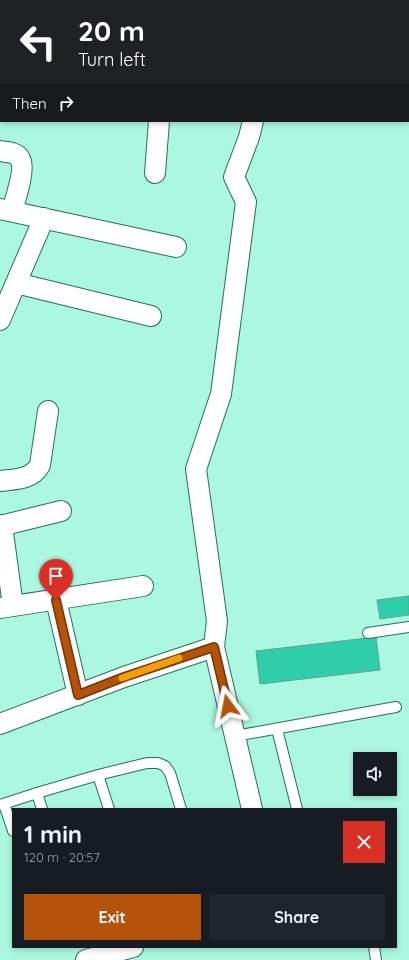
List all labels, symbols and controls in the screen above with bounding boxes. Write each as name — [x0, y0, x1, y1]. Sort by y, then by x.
text: 20 m — [78, 13, 145, 48]
icon: left — [12, 16, 64, 68]
text: Turn left — [78, 48, 146, 71]
icon: right — [55, 92, 77, 114]
text: Then — [12, 94, 47, 113]
pin — [39, 559, 73, 600]
icon: arrive — [45, 565, 67, 587]
position arrow — [207, 685, 249, 727]
map controls — [353, 752, 397, 796]
button: sound — [353, 752, 397, 796]
text: 1 min — [24, 819, 82, 849]
button: close — [343, 821, 385, 863]
text: 120 m · 20:57 — [24, 849, 100, 865]
button: Exit — [24, 894, 201, 940]
button: Share — [209, 894, 385, 940]

